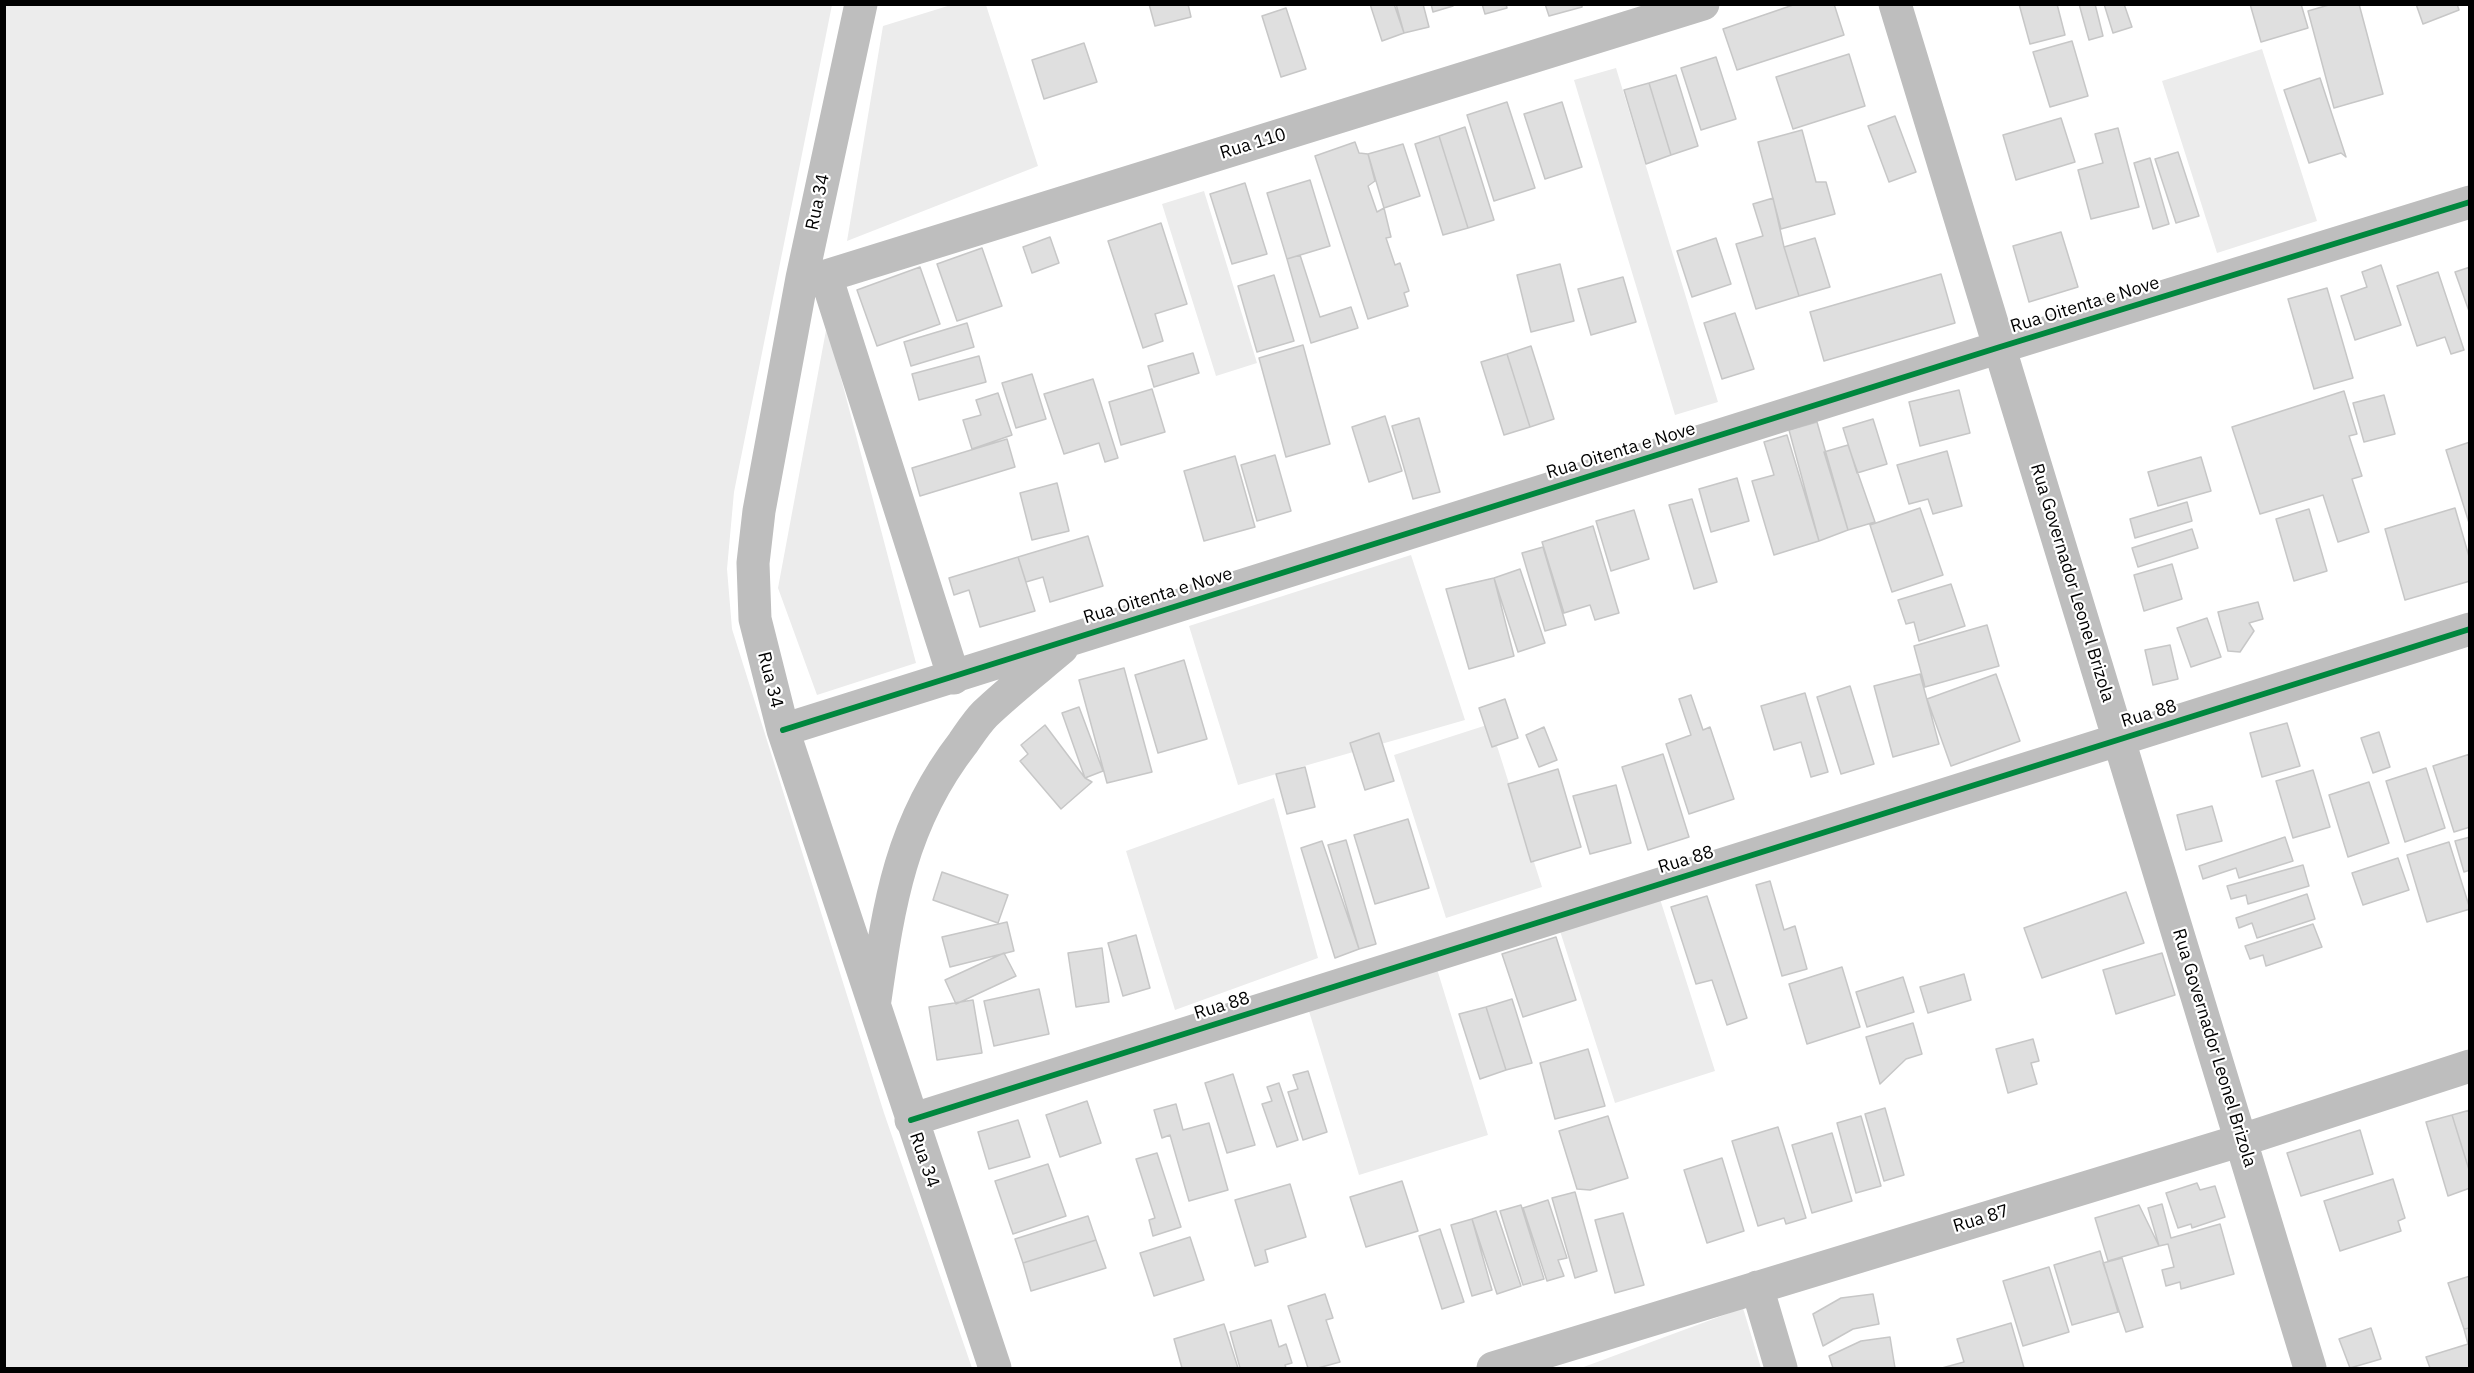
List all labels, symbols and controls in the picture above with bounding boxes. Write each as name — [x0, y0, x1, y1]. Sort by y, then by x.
street label: Rua 110 — [1217, 124, 1289, 164]
street label: Rua 34 — [801, 172, 835, 232]
street label: Rua Oitenta e Nove — [2008, 272, 2162, 338]
street label: Rua Oitenta e Nove — [1544, 418, 1698, 484]
street label: Rua Governador Leonel Brizola — [2025, 461, 2119, 705]
street label: Rua Oitenta e Nove — [1081, 563, 1235, 629]
street label: Rua 34 — [753, 650, 787, 710]
street label: Rua 88 — [2118, 695, 2180, 733]
street label: Rua 88 — [1655, 841, 1717, 879]
street label: Rua Governador Leonel Brizola — [2167, 926, 2261, 1170]
street label: Rua 88 — [1191, 987, 1253, 1025]
street label: Rua 34 — [904, 1129, 944, 1191]
street label: Rua 87 — [1950, 1200, 2012, 1238]

